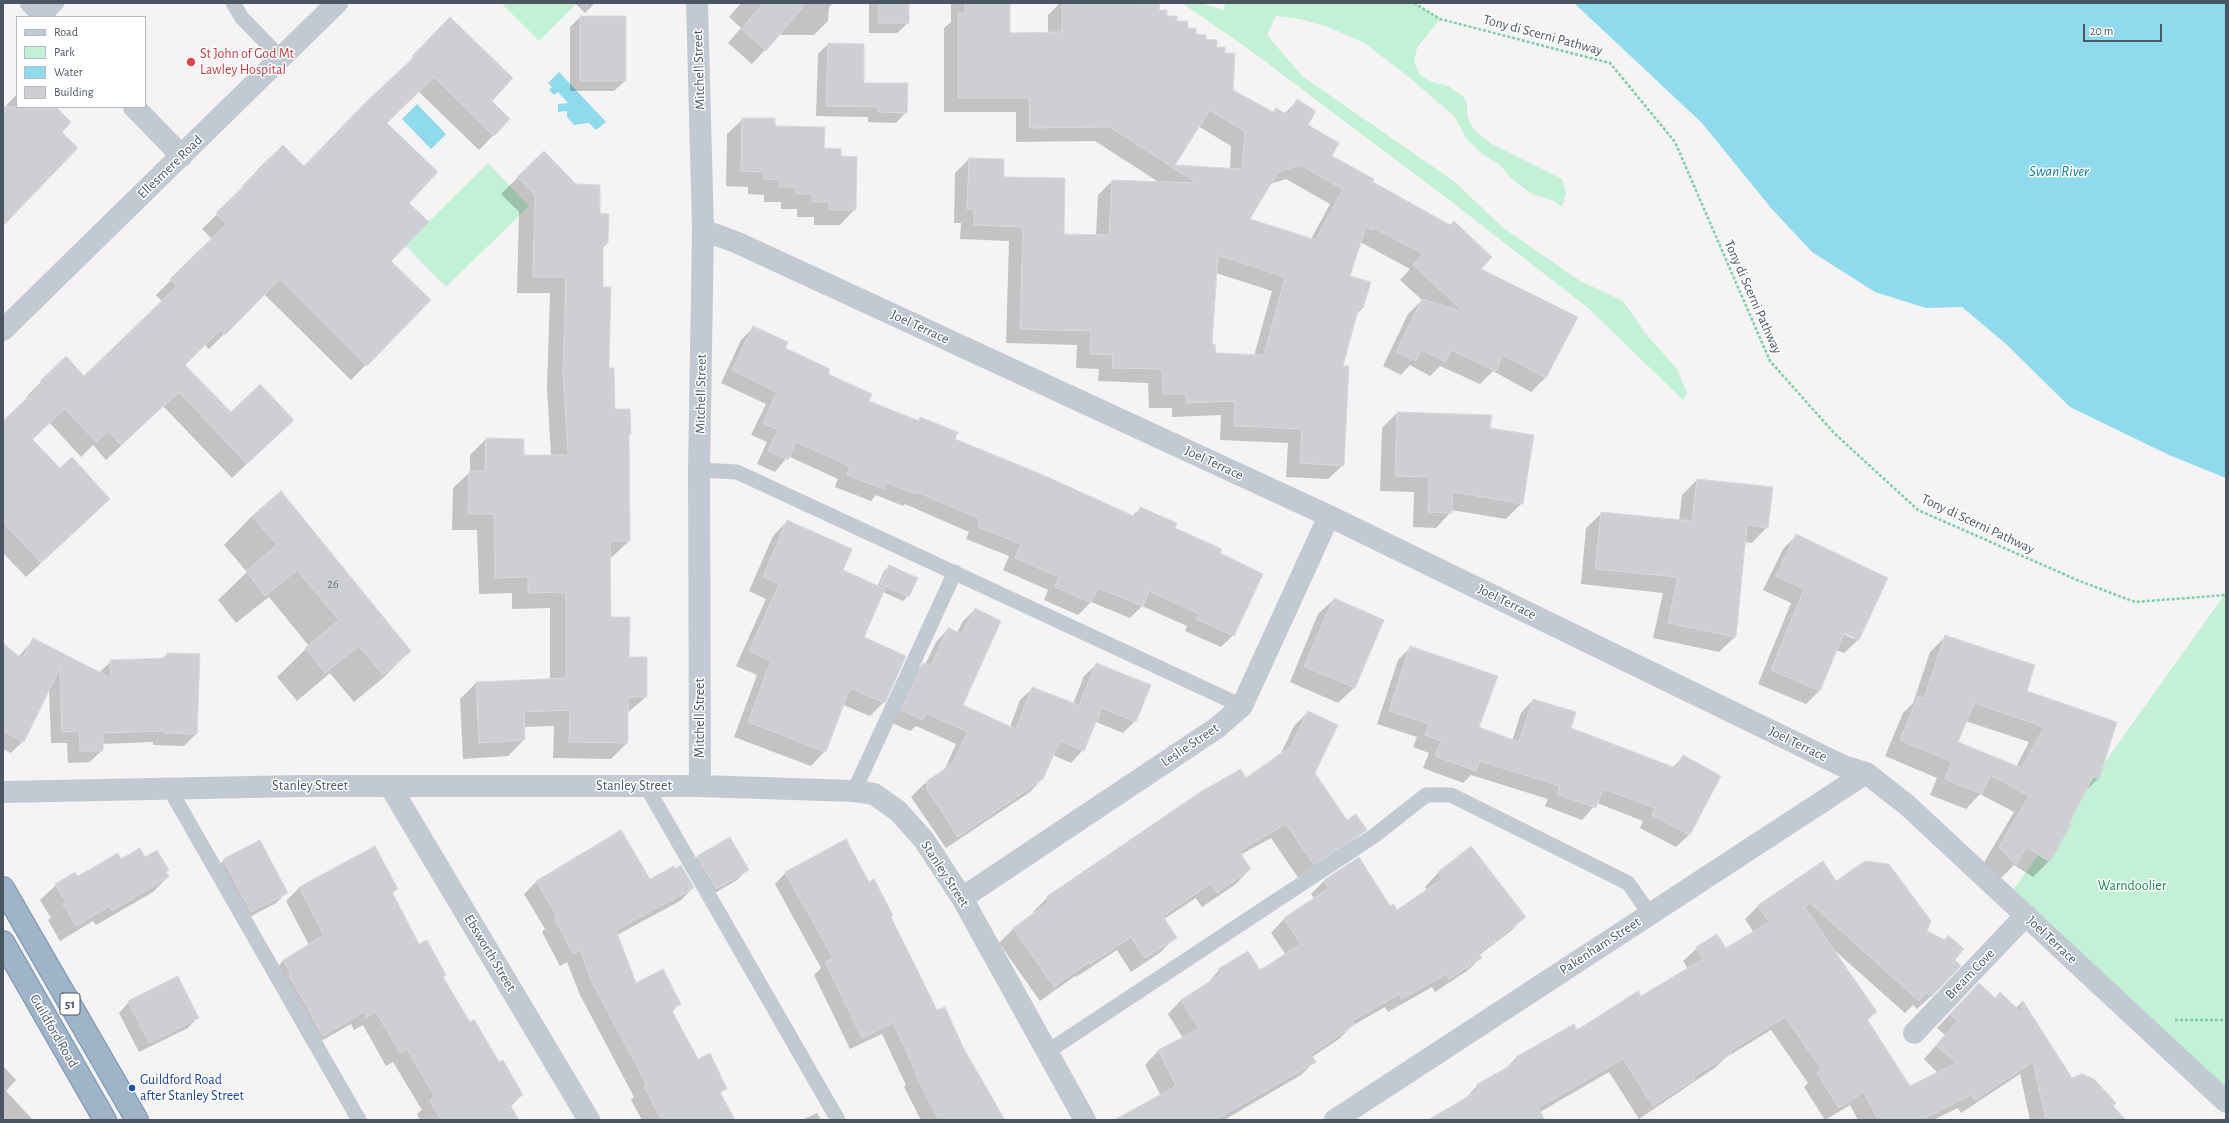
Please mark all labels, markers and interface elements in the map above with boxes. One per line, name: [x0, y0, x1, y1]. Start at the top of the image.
street label: Tony di Scerni Pathway: [1482, 11, 1604, 59]
legend: [16, 16, 146, 108]
scale bar: [2085, 16, 2164, 42]
text: 20 m: [2090, 25, 2113, 37]
text: Road: [54, 26, 78, 38]
street label: Mitchell Street: [689, 30, 709, 110]
text: Park: [54, 46, 75, 58]
place label: St John of God Mt Lawley Hospital: [200, 46, 294, 78]
marker: St John of God Mt Lawley Hospital: [185, 56, 197, 68]
text: Water: [54, 66, 83, 78]
text: Building: [54, 86, 94, 98]
street label: Ellesmere Road: [134, 132, 206, 202]
water label: Swan River: [2029, 162, 2089, 180]
street label: Tony di Scerni Pathway: [1720, 237, 1786, 357]
street label: Joel Terrace: [888, 306, 952, 348]
street label: Mitchell Street: [692, 354, 710, 434]
street label: Joel Terrace: [1182, 442, 1246, 484]
street label: Tony di Scerni Pathway: [1919, 490, 2037, 558]
house number: 26: [327, 577, 339, 591]
street label: Joel Terrace: [1475, 581, 1539, 623]
street label: Mitchell Street: [692, 678, 708, 758]
street label: Leslie Street: [1158, 720, 1222, 770]
street label: Joel Terrace: [1766, 723, 1830, 765]
street label: Stanley Street: [272, 778, 348, 794]
street label: Stanley Street: [596, 778, 672, 794]
street label: Stanley Street: [917, 838, 973, 910]
park label: Warndoolier: [2098, 878, 2166, 894]
street label: Ebsworth Street: [460, 912, 520, 994]
street label: Joel Terrace: [2023, 912, 2081, 968]
street label: Pakenham Street: [1556, 914, 1644, 978]
street label: Bream Cove: [1942, 945, 1998, 1003]
street label: Guildford Road: [26, 991, 82, 1071]
road number: 51: [60, 993, 80, 1015]
place label: Guildford Road after Stanley Street: [140, 1072, 244, 1104]
marker: Guildford Road after Stanley Street: [127, 1083, 137, 1093]

